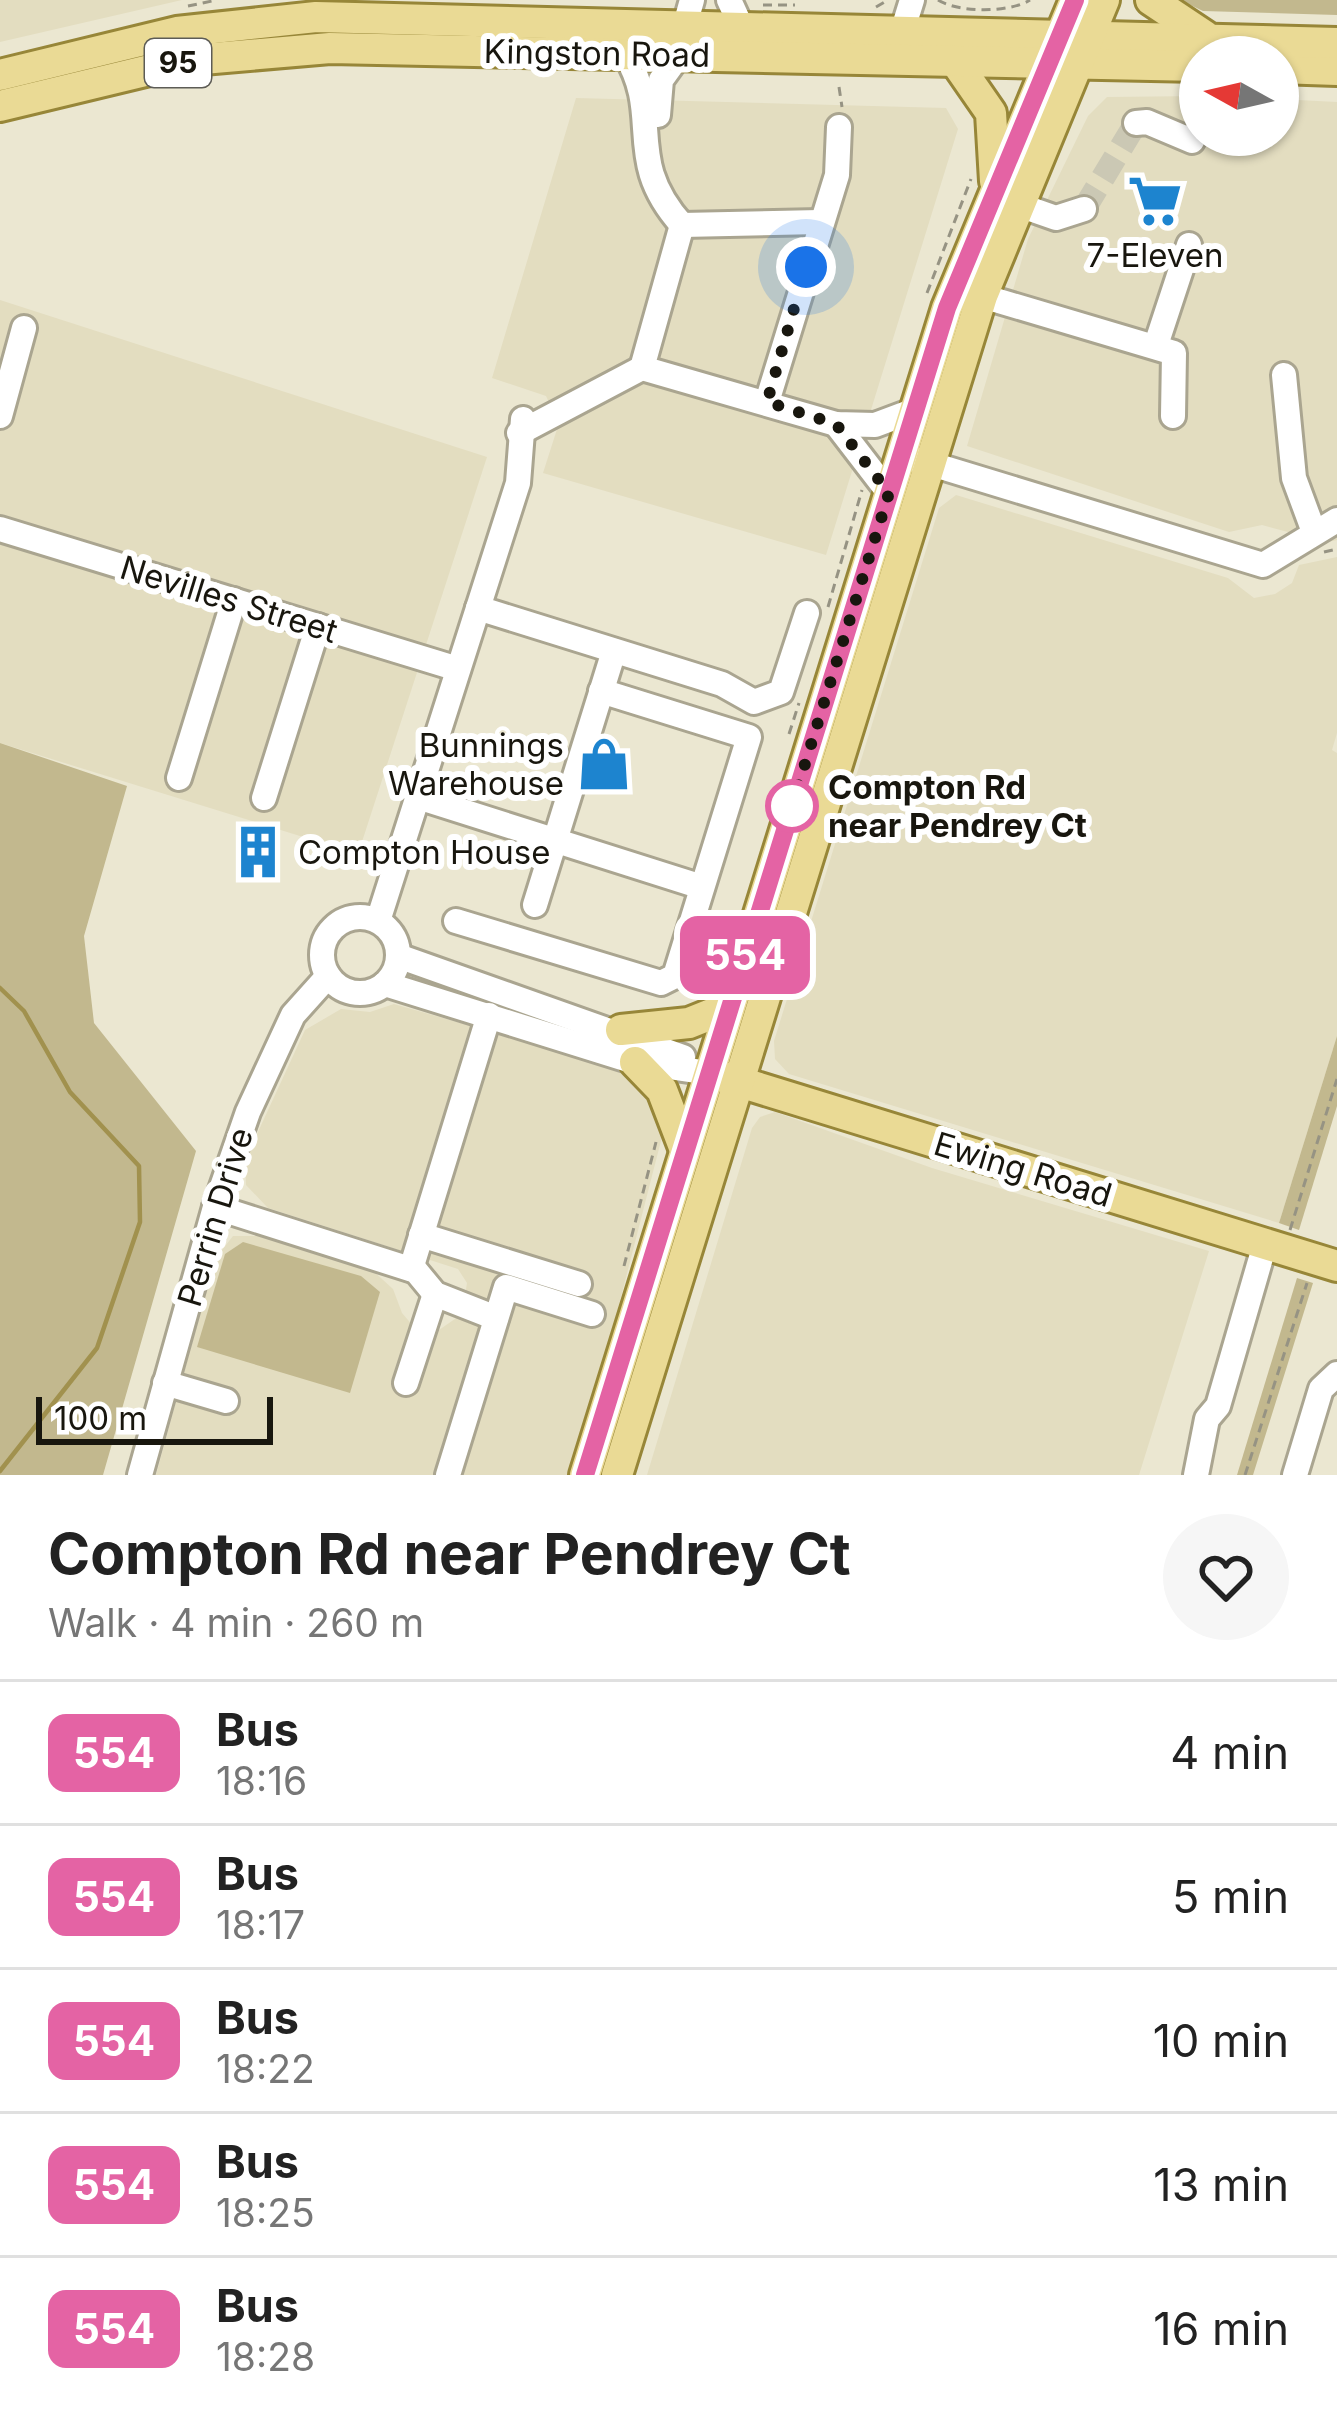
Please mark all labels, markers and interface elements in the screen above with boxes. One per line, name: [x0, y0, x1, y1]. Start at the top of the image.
street label: Kingston Road: [483, 31, 711, 75]
north arrow: [1179, 36, 1299, 156]
map controls: [1179, 36, 1299, 156]
road number: 95: [145, 39, 211, 87]
supermarket icon: 7-Eleven: [1126, 172, 1184, 230]
place label: 7-Eleven: [1087, 235, 1223, 275]
your location: [776, 237, 836, 297]
street label: Nevilles Street: [116, 547, 343, 651]
place label: Bunnings Warehouse: [388, 725, 564, 803]
shop icon: Bunnings Warehouse: [575, 735, 633, 793]
place label: Compton Rd near Pendrey Ct: [828, 767, 1087, 845]
marker: Compton Rd near Pendrey Ct: [767, 781, 817, 831]
building icon: Compton House: [229, 823, 287, 881]
place label: Compton House: [298, 832, 551, 872]
line badge: 554: [676, 916, 814, 994]
text: 554: [704, 929, 786, 980]
street label: Perrin Drive: [169, 1123, 261, 1311]
street label: Ewing Road: [929, 1123, 1117, 1215]
scale bar: [36, 1391, 273, 1444]
text: 100 m: [54, 1398, 147, 1438]
button: heart: [1163, 1514, 1289, 1640]
text: Compton Rd near Pendrey Ct: [48, 1519, 851, 1588]
text: Walk · 4 min · 260 m: [48, 1599, 424, 1646]
text: Bus: [216, 1702, 299, 1757]
text: 4 min: [1170, 1725, 1289, 1780]
text: 554: [73, 1727, 155, 1778]
text: 18:16: [216, 1757, 307, 1804]
text: Bus: [216, 1846, 299, 1901]
text: 5 min: [1172, 1869, 1289, 1924]
text: 554: [73, 1871, 155, 1922]
text: 18:17: [216, 1901, 305, 1948]
text: Bus: [216, 1990, 299, 2045]
text: 10 min: [1153, 2013, 1289, 2068]
text: 554: [73, 2015, 155, 2066]
text: 18:22: [216, 2045, 315, 2092]
text: Bus: [216, 2134, 299, 2189]
text: 13 min: [1153, 2157, 1289, 2212]
text: 554: [73, 2159, 155, 2210]
text: 18:25: [216, 2189, 315, 2236]
text: Bus: [216, 2278, 299, 2333]
text: 16 min: [1153, 2301, 1289, 2356]
text: 554: [73, 2303, 155, 2354]
text: 18:28: [216, 2333, 315, 2380]

